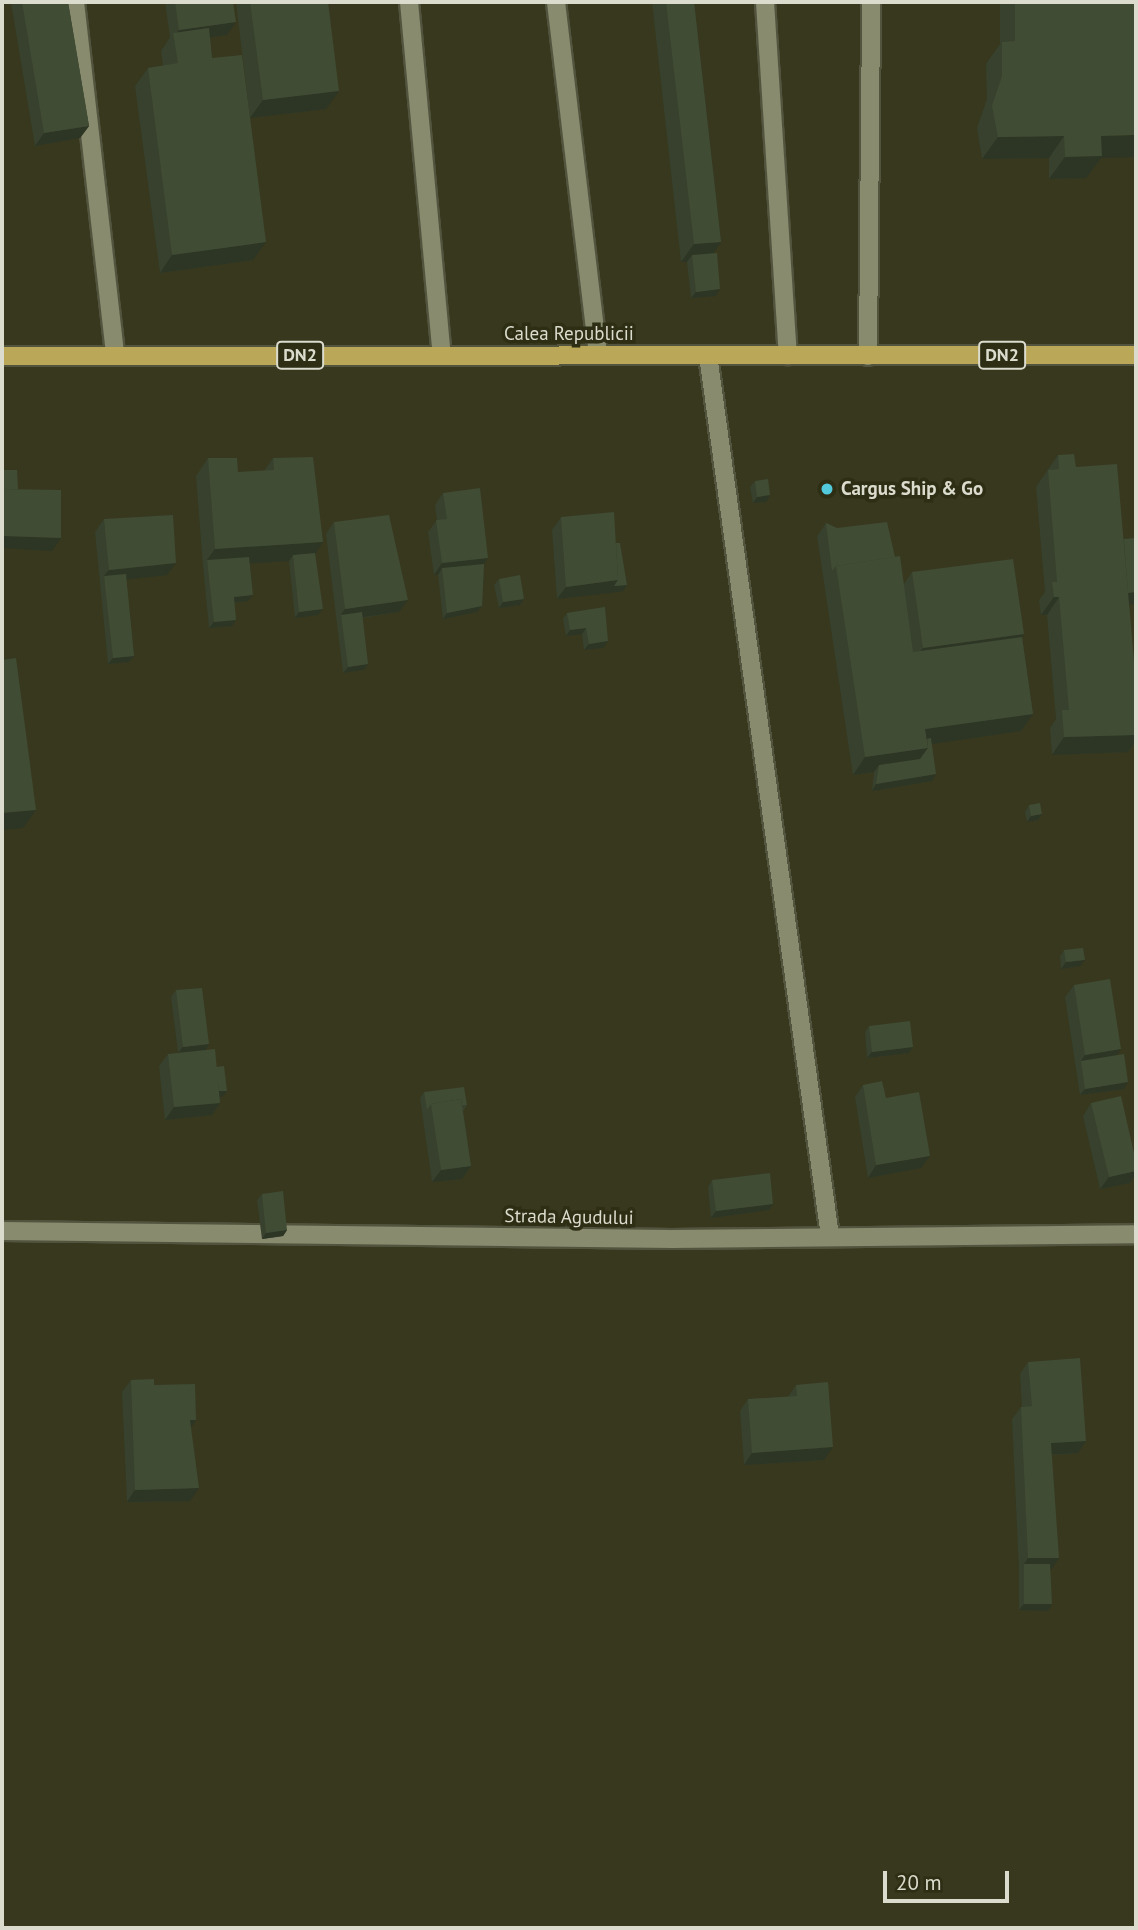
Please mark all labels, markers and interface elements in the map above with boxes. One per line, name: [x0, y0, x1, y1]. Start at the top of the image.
street label: Calea Republicii: [504, 323, 634, 345]
road number: DN2: [276, 340, 324, 370]
road number: DN2: [978, 340, 1026, 370]
place label: Cargus Ship & Go: [841, 478, 983, 500]
marker: Cargus Ship & Go: [819, 481, 835, 497]
street label: Strada Agudului: [504, 1204, 634, 1230]
scale bar: [886, 1856, 1012, 1900]
text: 20 m: [896, 1869, 942, 1896]

